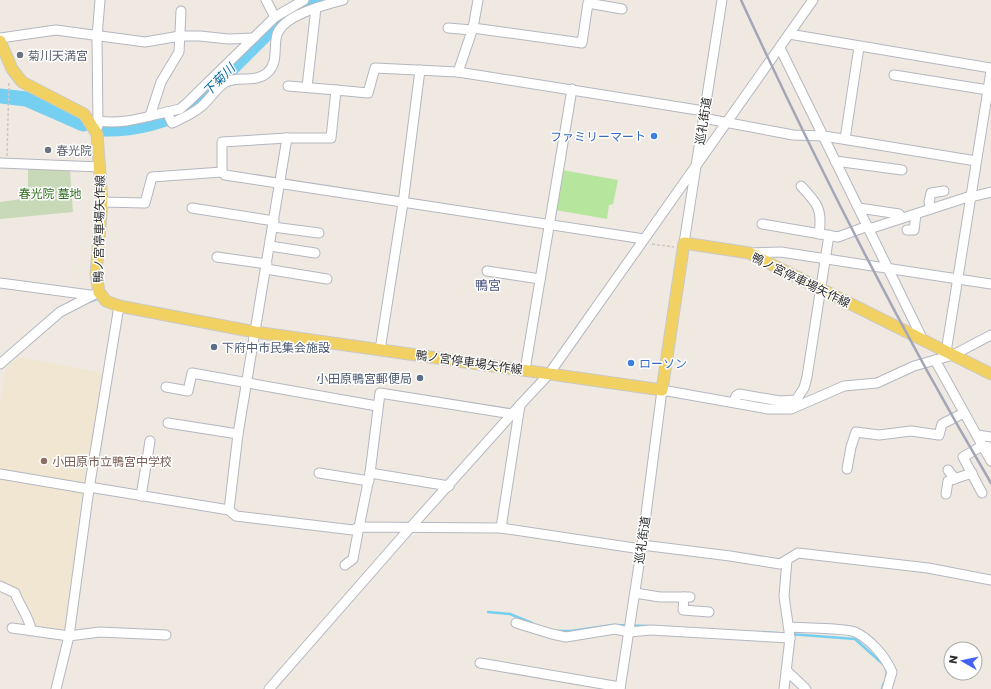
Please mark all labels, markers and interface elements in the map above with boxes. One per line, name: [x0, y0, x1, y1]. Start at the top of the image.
place label: 菊川天満宮: [28, 47, 88, 64]
marker: 菊川天満宮: [15, 50, 25, 60]
water label: 下菊川: [198, 58, 241, 101]
street label: 巡礼街道: [691, 96, 715, 146]
place label: ファミリーマート: [550, 128, 646, 145]
marker: ファミリーマート: [649, 131, 659, 141]
place label: 春光院: [56, 142, 92, 159]
marker: 春光院: [43, 145, 53, 155]
street label: 鴨ノ宮停車場矢作線: [90, 175, 108, 283]
park label: 春光院 墓地: [18, 185, 82, 202]
street label: 鴨ノ宮停車場矢作線: [749, 249, 853, 311]
district label: 鴨宮: [475, 276, 501, 295]
place label: 下府中市民集会施設: [222, 339, 330, 356]
marker: 下府中市民集会施設: [209, 342, 219, 352]
street label: 鴨ノ宮停車場矢作線: [414, 346, 524, 378]
place label: ローソン: [639, 355, 687, 372]
marker: ローソン: [626, 358, 636, 368]
place label: 小田原鴨宮郵便局: [316, 370, 412, 387]
marker: 小田原鴨宮郵便局: [415, 373, 425, 383]
place label: 小田原市立鴨宮中学校: [52, 453, 172, 470]
marker: 小田原市立鴨宮中学校: [39, 456, 49, 466]
street label: 巡礼街道: [630, 515, 654, 565]
north arrow: [943, 641, 983, 681]
text: N: [945, 654, 962, 665]

